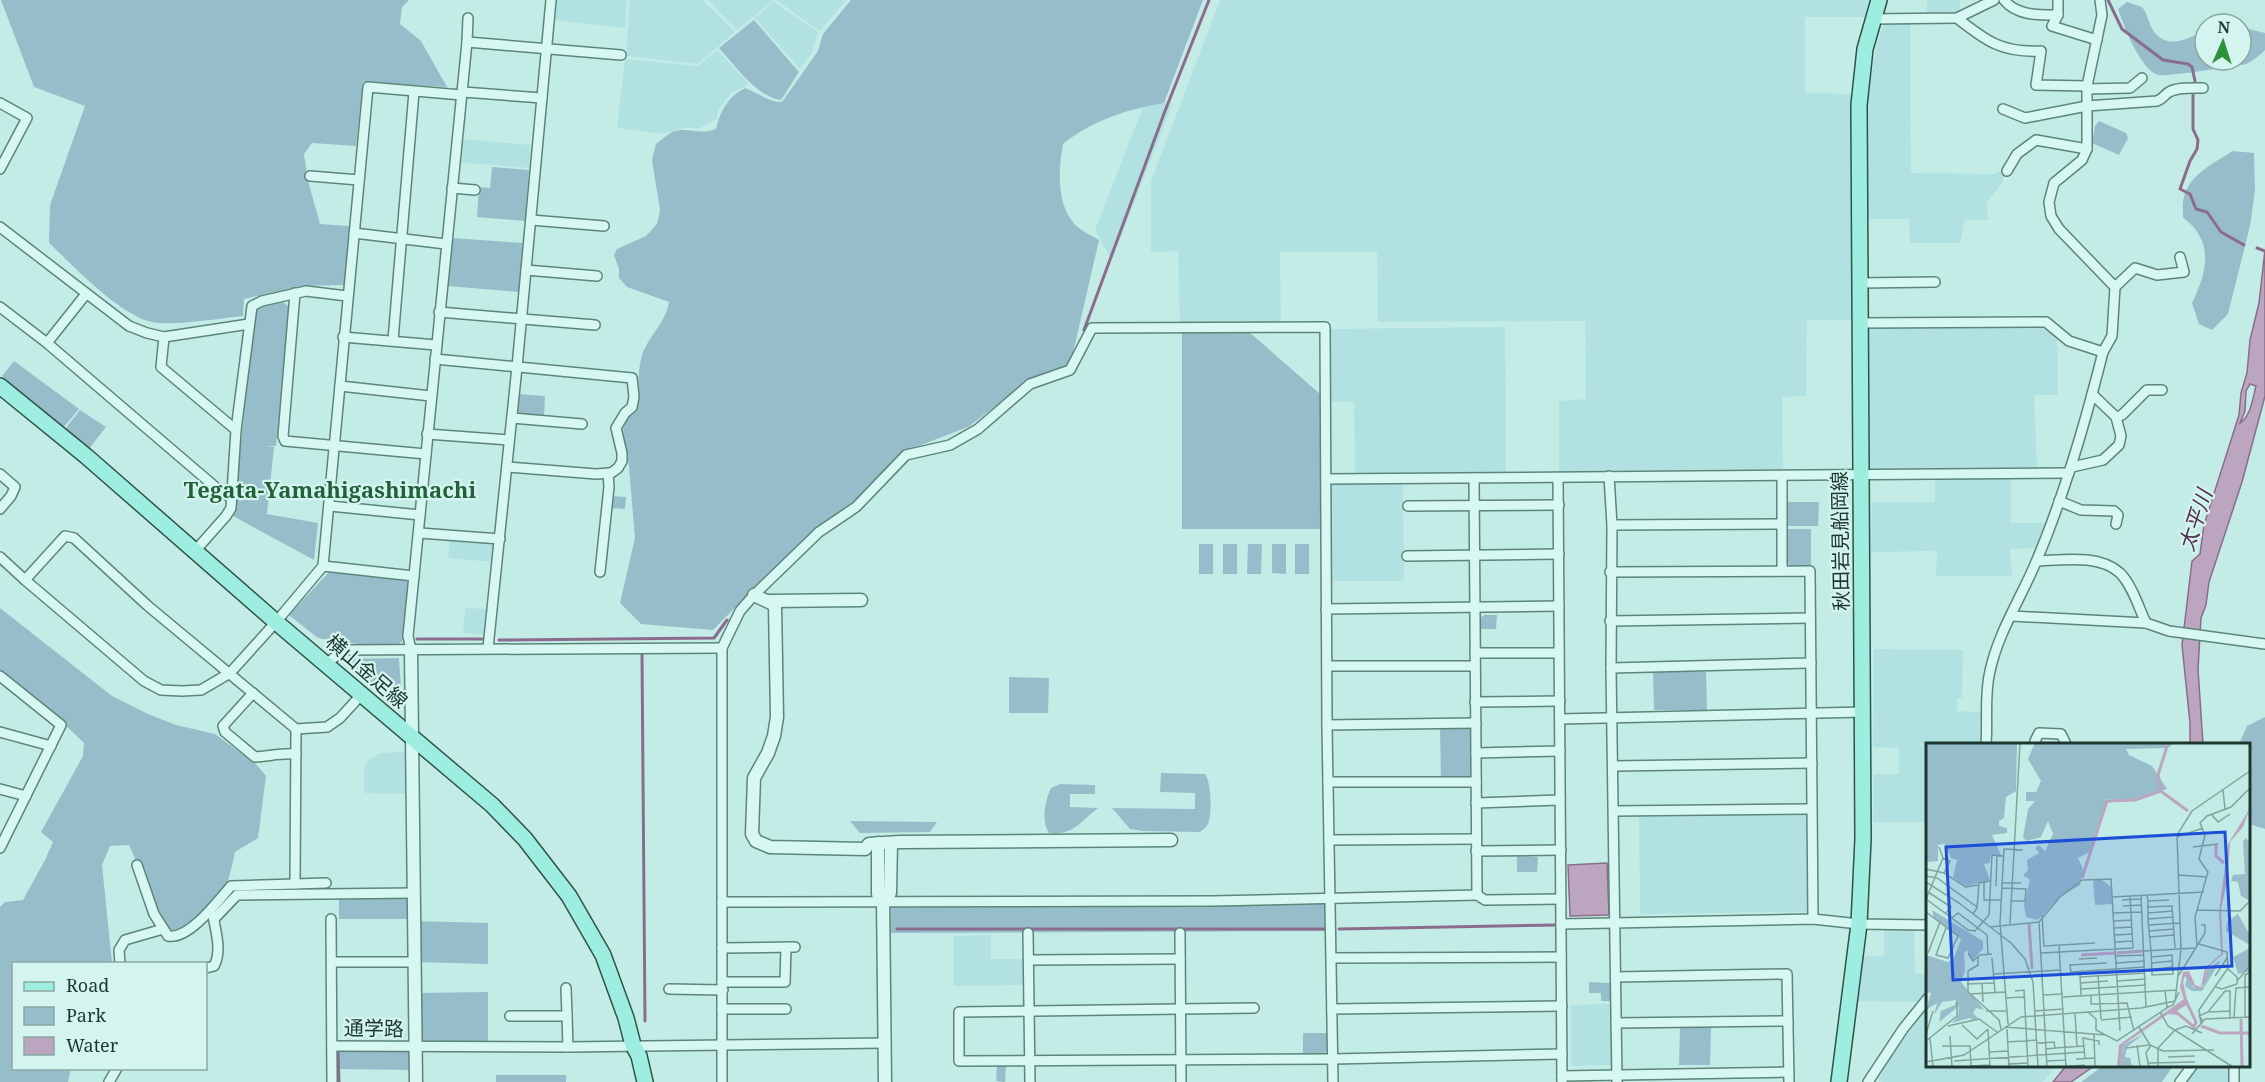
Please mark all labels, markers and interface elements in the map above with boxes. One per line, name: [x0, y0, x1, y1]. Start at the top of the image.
north arrow: [2193, 12, 2253, 72]
text: N: [2217, 16, 2231, 38]
street label: 秋田岩見船岡線: [1825, 471, 1855, 611]
district label: Tegata-Yamahigashimachi: [184, 474, 476, 504]
water label: 太平川: [2172, 484, 2219, 554]
street label: 横山金足線: [320, 628, 414, 714]
inset map: [1926, 743, 2250, 1067]
legend: [12, 962, 207, 1070]
text: Road: [66, 973, 109, 997]
text: Park: [66, 1003, 106, 1027]
street label: 通学路: [344, 1014, 404, 1042]
text: Water: [66, 1033, 119, 1057]

